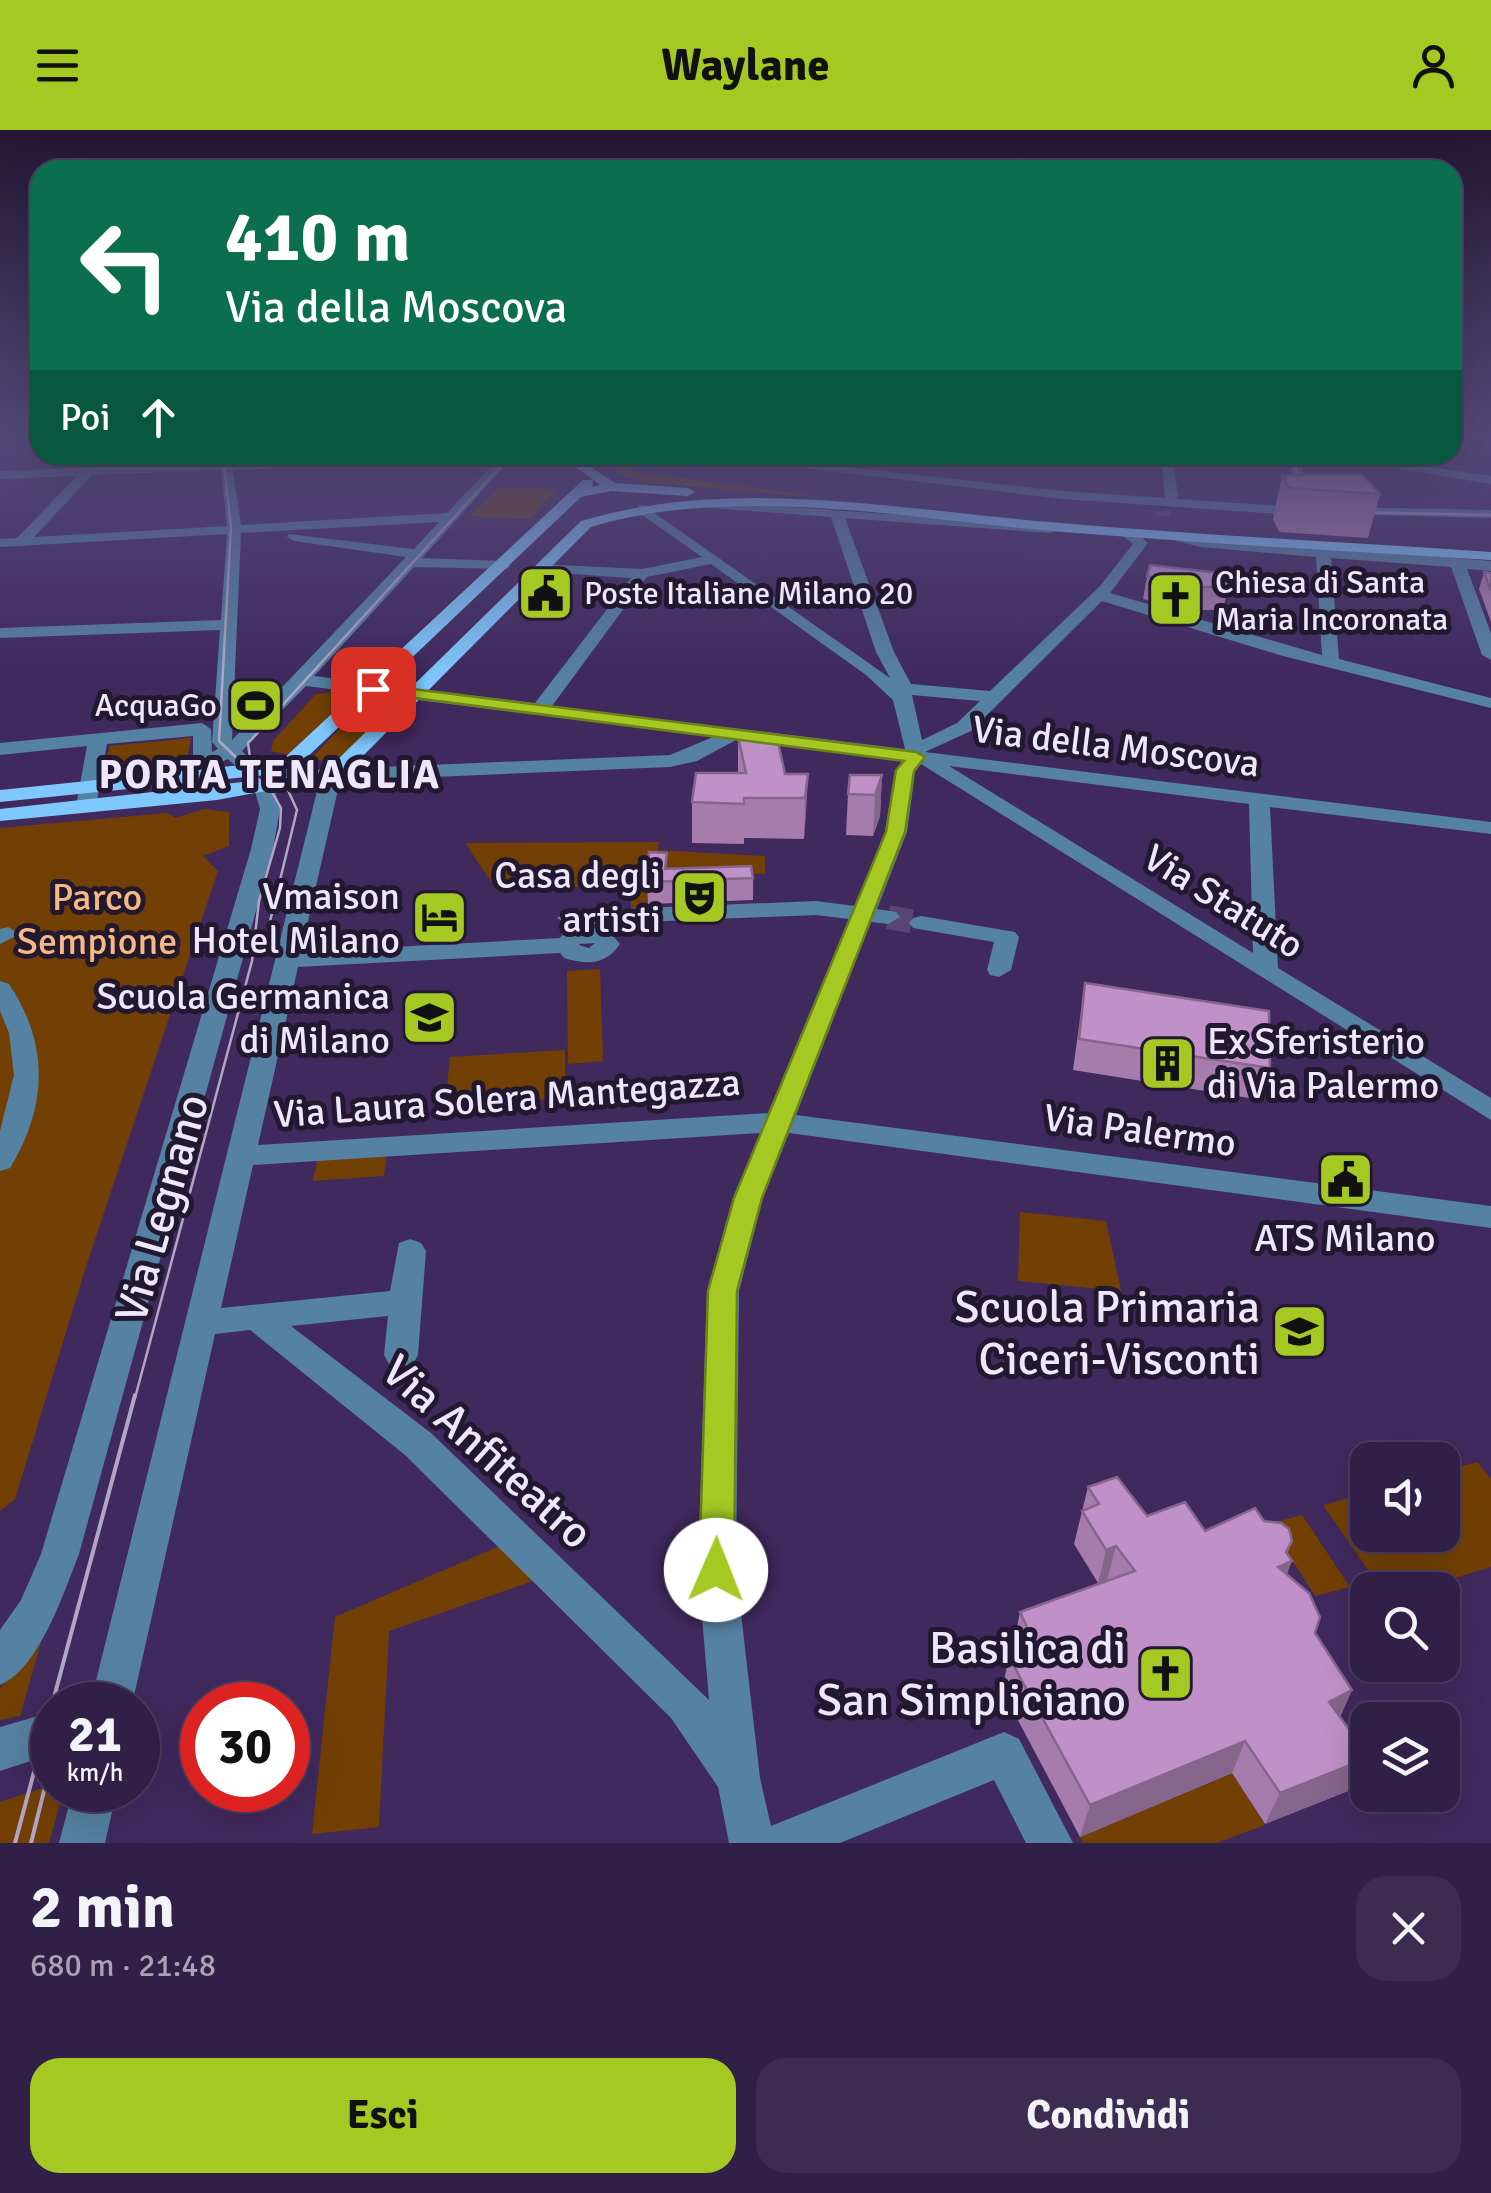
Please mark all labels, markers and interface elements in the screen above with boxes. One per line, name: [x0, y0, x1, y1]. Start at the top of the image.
icon: menu: [30, 38, 85, 93]
text: Waylane: [661, 38, 830, 93]
icon: person: [1406, 38, 1461, 93]
text: 410 m: [225, 194, 410, 280]
icon: left: [60, 200, 190, 330]
text: Via della Moscova: [225, 280, 567, 335]
icon: ahead: [131, 390, 186, 445]
text: Poi: [60, 394, 111, 441]
public building icon: Poste Italiane Milano 20: [515, 563, 575, 623]
place label: Chiesa di Santa Maria Incoronata: [1215, 563, 1448, 639]
church icon: Chiesa di Santa Maria Incoronata: [1146, 570, 1206, 630]
place label: Poste Italiane Milano 20: [584, 574, 913, 613]
pin: [331, 647, 416, 732]
icon: arrive: [346, 662, 401, 717]
sports icon: AcquaGo: [226, 675, 286, 735]
place label: AcquaGo: [95, 686, 217, 725]
street label: Via della Moscova: [970, 706, 1262, 787]
district label: PORTA TENAGLIA: [98, 750, 442, 800]
street label: Via Statuto: [1135, 834, 1312, 969]
place label: Casa degli artisti: [494, 852, 661, 943]
theatre icon: Casa degli artisti: [670, 867, 730, 927]
place label: Vmaison Hotel Milano: [192, 873, 400, 964]
park label: Parco Sempione: [17, 874, 177, 965]
hotel icon: Vmaison Hotel Milano: [409, 888, 469, 948]
place label: Scuola Germanica di Milano: [96, 973, 390, 1064]
school or university icon: Scuola Germanica di Milano: [399, 988, 459, 1048]
place label: Ex Sferisterio di Via Palermo: [1207, 1018, 1439, 1109]
building icon: Ex Sferisterio di Via Palermo: [1138, 1033, 1198, 1093]
street label: Via Laura Solera Mantegazza: [272, 1059, 742, 1138]
street label: Via Legnano: [104, 1088, 221, 1329]
street label: Via Palermo: [1041, 1094, 1239, 1167]
public building icon: ATS Milano: [1315, 1150, 1375, 1210]
place label: ATS Milano: [1254, 1215, 1436, 1262]
place label: Scuola Primaria Ciceri-Visconti: [954, 1280, 1260, 1387]
school or university icon: Scuola Primaria Ciceri-Visconti: [1269, 1302, 1329, 1362]
street label: Via Anfiteatro: [371, 1343, 603, 1561]
map controls: [1350, 1442, 1460, 1812]
button: sound: [1350, 1442, 1460, 1552]
position arrow: [664, 1518, 768, 1622]
button: search: [1350, 1572, 1460, 1682]
place label: Basilica di San Simpliciano: [817, 1621, 1126, 1728]
church icon: Basilica di San Simpliciano: [1135, 1643, 1195, 1703]
speed limit sign: 30: [180, 1682, 310, 1812]
button: layers: [1350, 1702, 1460, 1812]
text: 21: [68, 1704, 122, 1766]
text: km/h: [67, 1757, 123, 1788]
text: 2 min: [30, 1871, 175, 1945]
button: close: [1356, 1876, 1461, 1981]
text: 680 m · 21:48: [30, 1946, 216, 1985]
button: Esci: [30, 2058, 736, 2173]
button: Condividi: [756, 2058, 1461, 2173]

